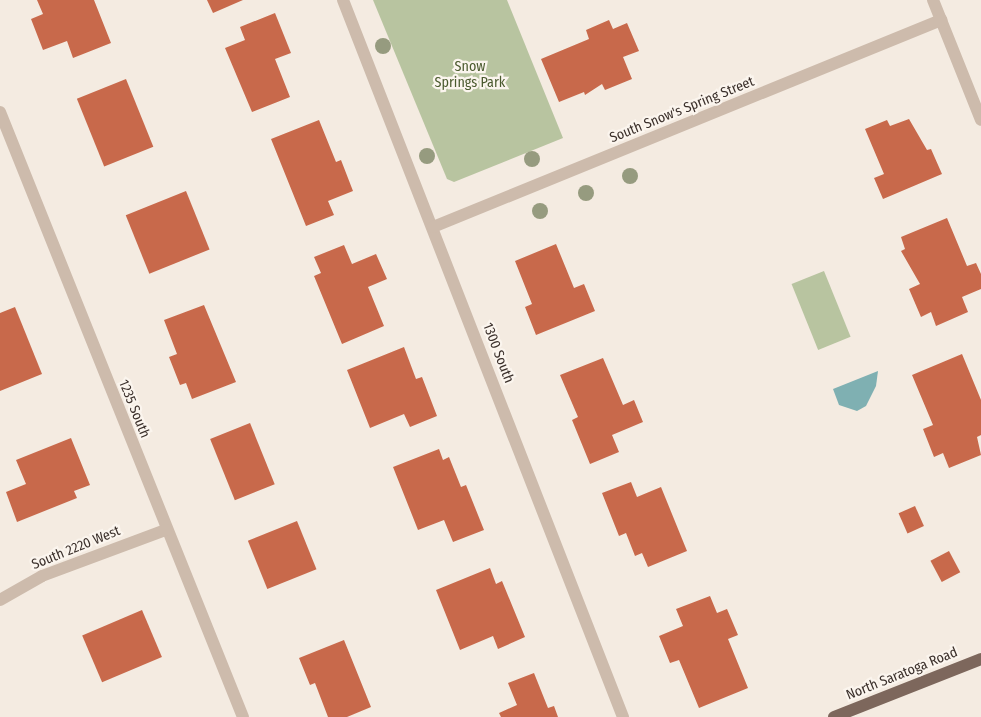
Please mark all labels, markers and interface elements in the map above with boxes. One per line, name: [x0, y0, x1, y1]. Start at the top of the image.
park label: Snow Springs Park: [435, 59, 505, 92]
street label: South Snow's Spring Street: [607, 73, 757, 147]
street label: 1300 South: [479, 320, 517, 386]
street label: 1235 South: [115, 377, 153, 441]
street label: South 2220 West: [29, 523, 123, 573]
street label: North Saratoga Road: [844, 644, 960, 704]

